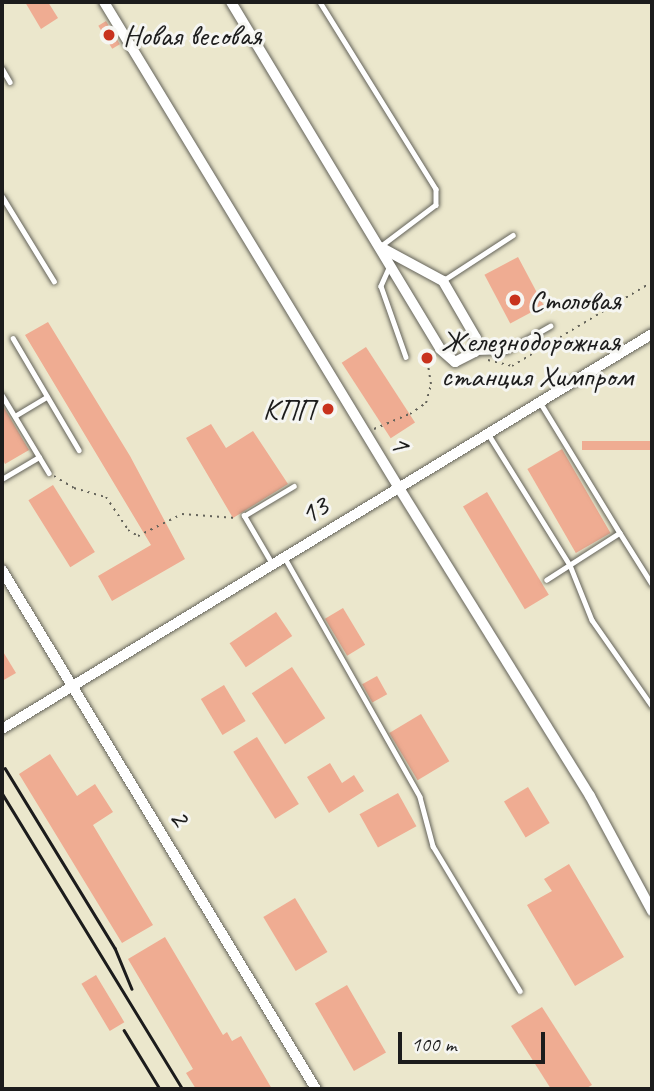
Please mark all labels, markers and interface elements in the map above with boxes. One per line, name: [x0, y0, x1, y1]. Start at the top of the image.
place label: Новая весовая: [123, 17, 261, 53]
marker: Новая весовая: [101, 27, 117, 43]
place label: Столовая: [529, 282, 621, 318]
marker: Столовая: [507, 292, 523, 308]
place label: Железнодорожная станция Химпром: [441, 323, 630, 394]
marker: Железнодорожная станция Химпром: [419, 350, 435, 366]
place label: КПП: [263, 391, 314, 427]
marker: КПП: [320, 401, 336, 417]
street label: 1: [381, 428, 419, 458]
street label: 13: [293, 488, 335, 532]
street label: 2: [161, 802, 199, 832]
scale bar: [402, 1018, 549, 1062]
text: 100 m: [411, 1031, 456, 1057]

